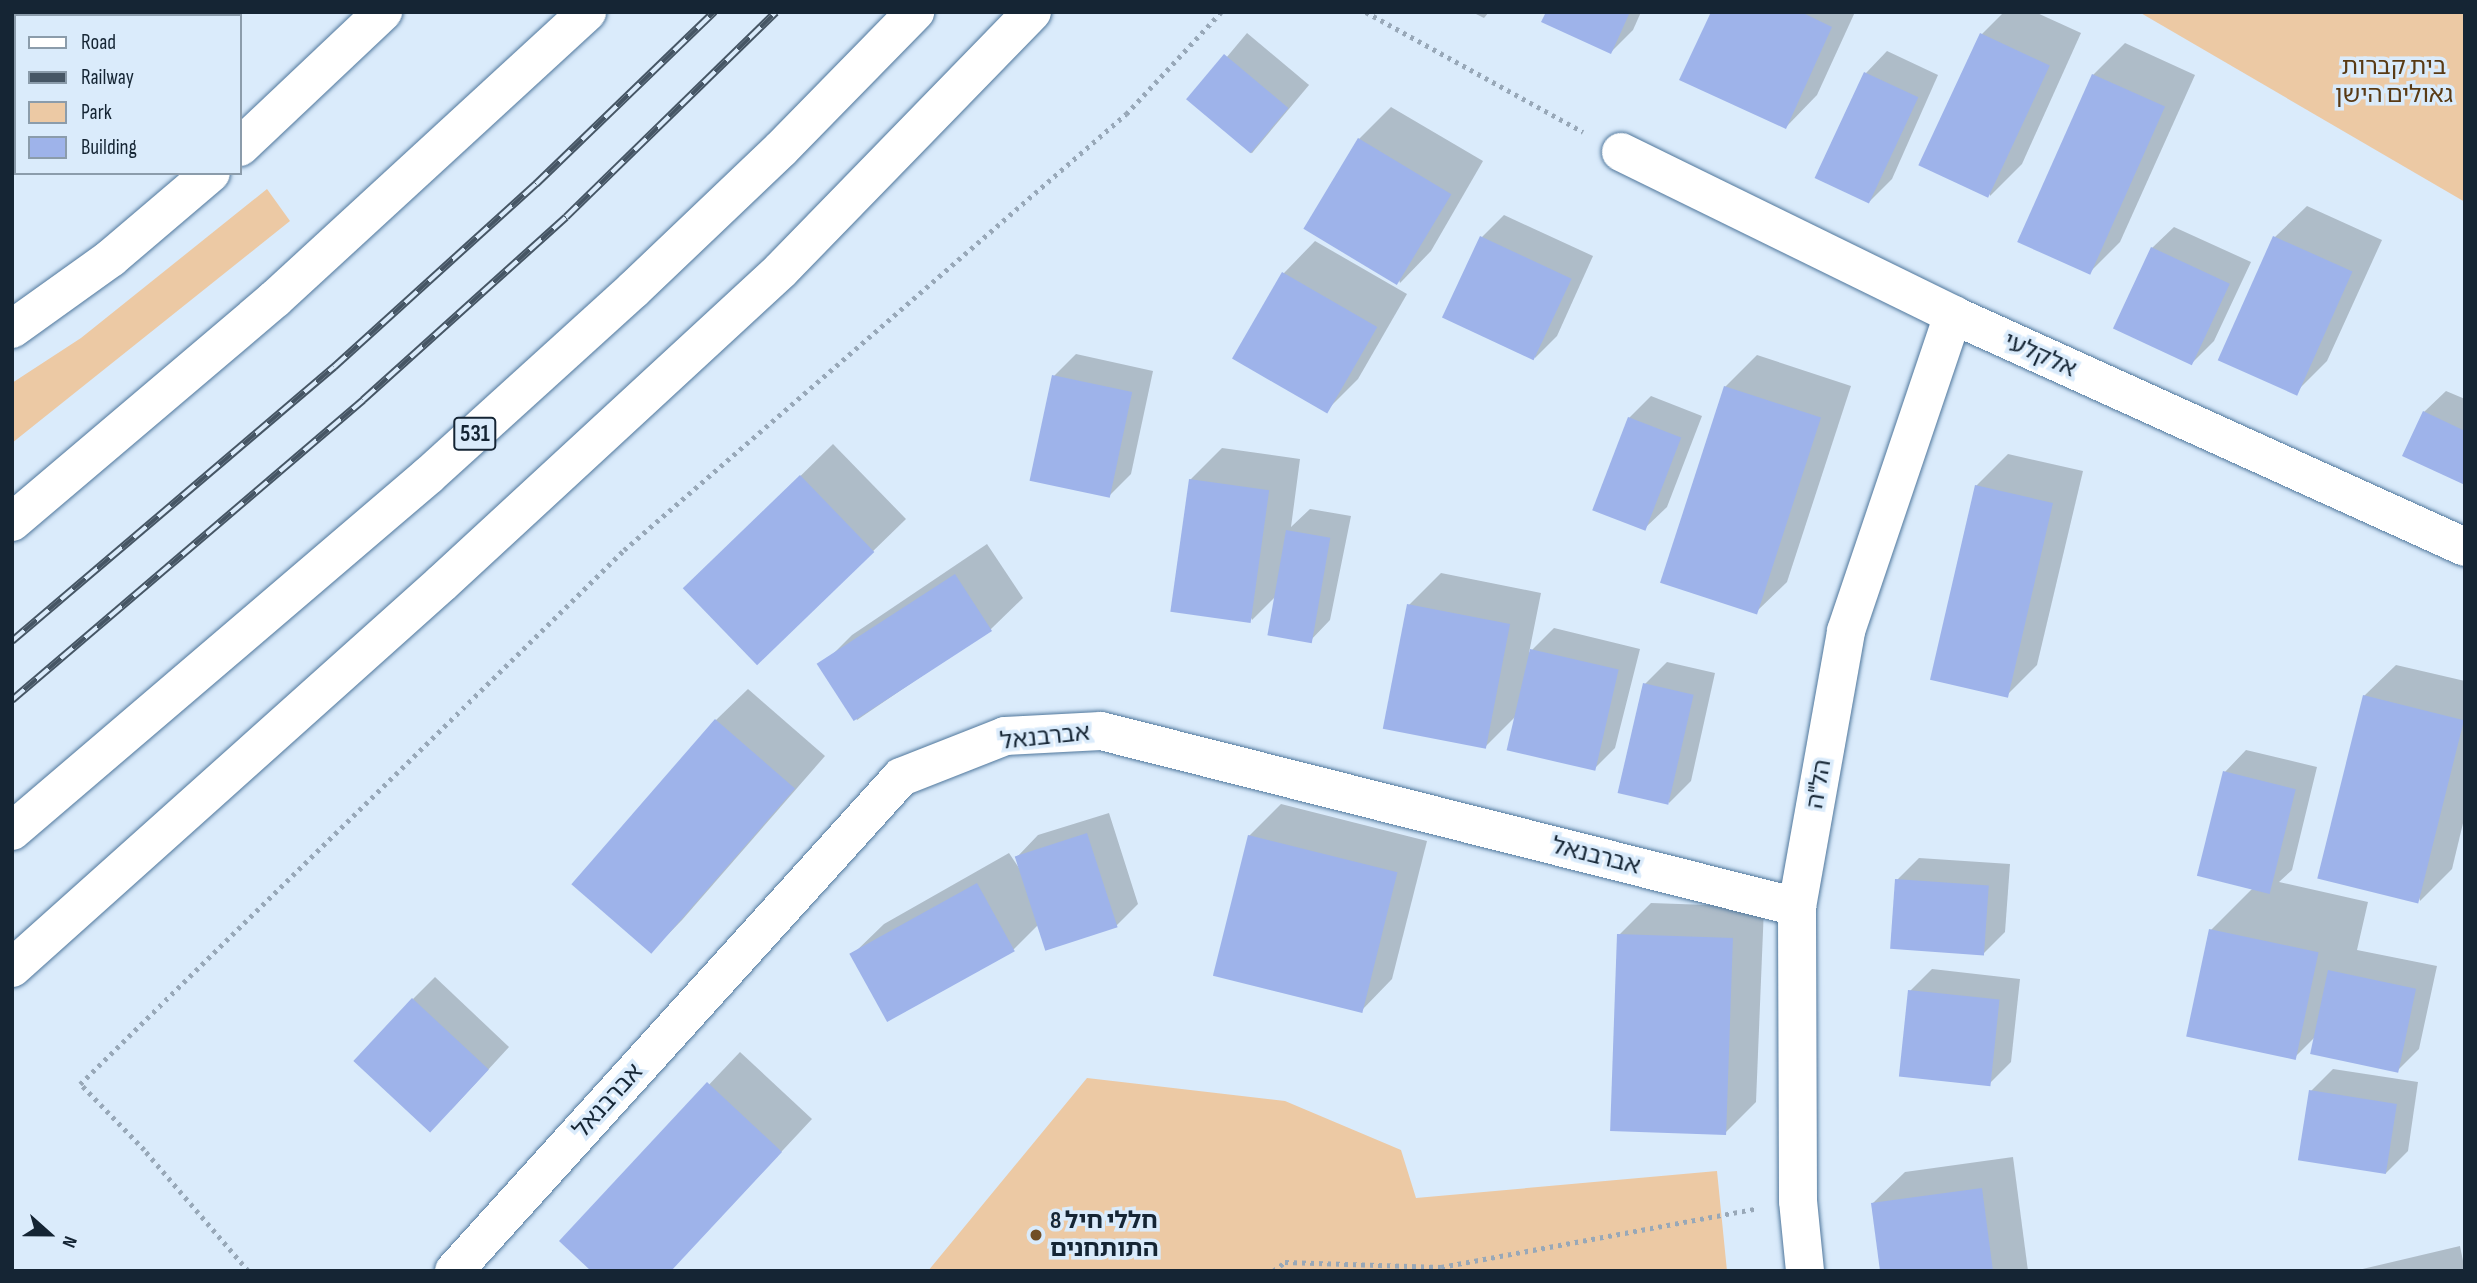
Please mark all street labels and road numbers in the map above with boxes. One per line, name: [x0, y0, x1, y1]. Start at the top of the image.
street label: אלקלעי: [1999, 326, 2081, 384]
road number: 531: [452, 414, 498, 454]
street label: אברבנאל: [999, 718, 1091, 756]
street label: הל"ה: [1801, 757, 1837, 811]
street label: אברבנאל: [1549, 831, 1643, 881]
street label: אברבנאל: [567, 1058, 649, 1144]

